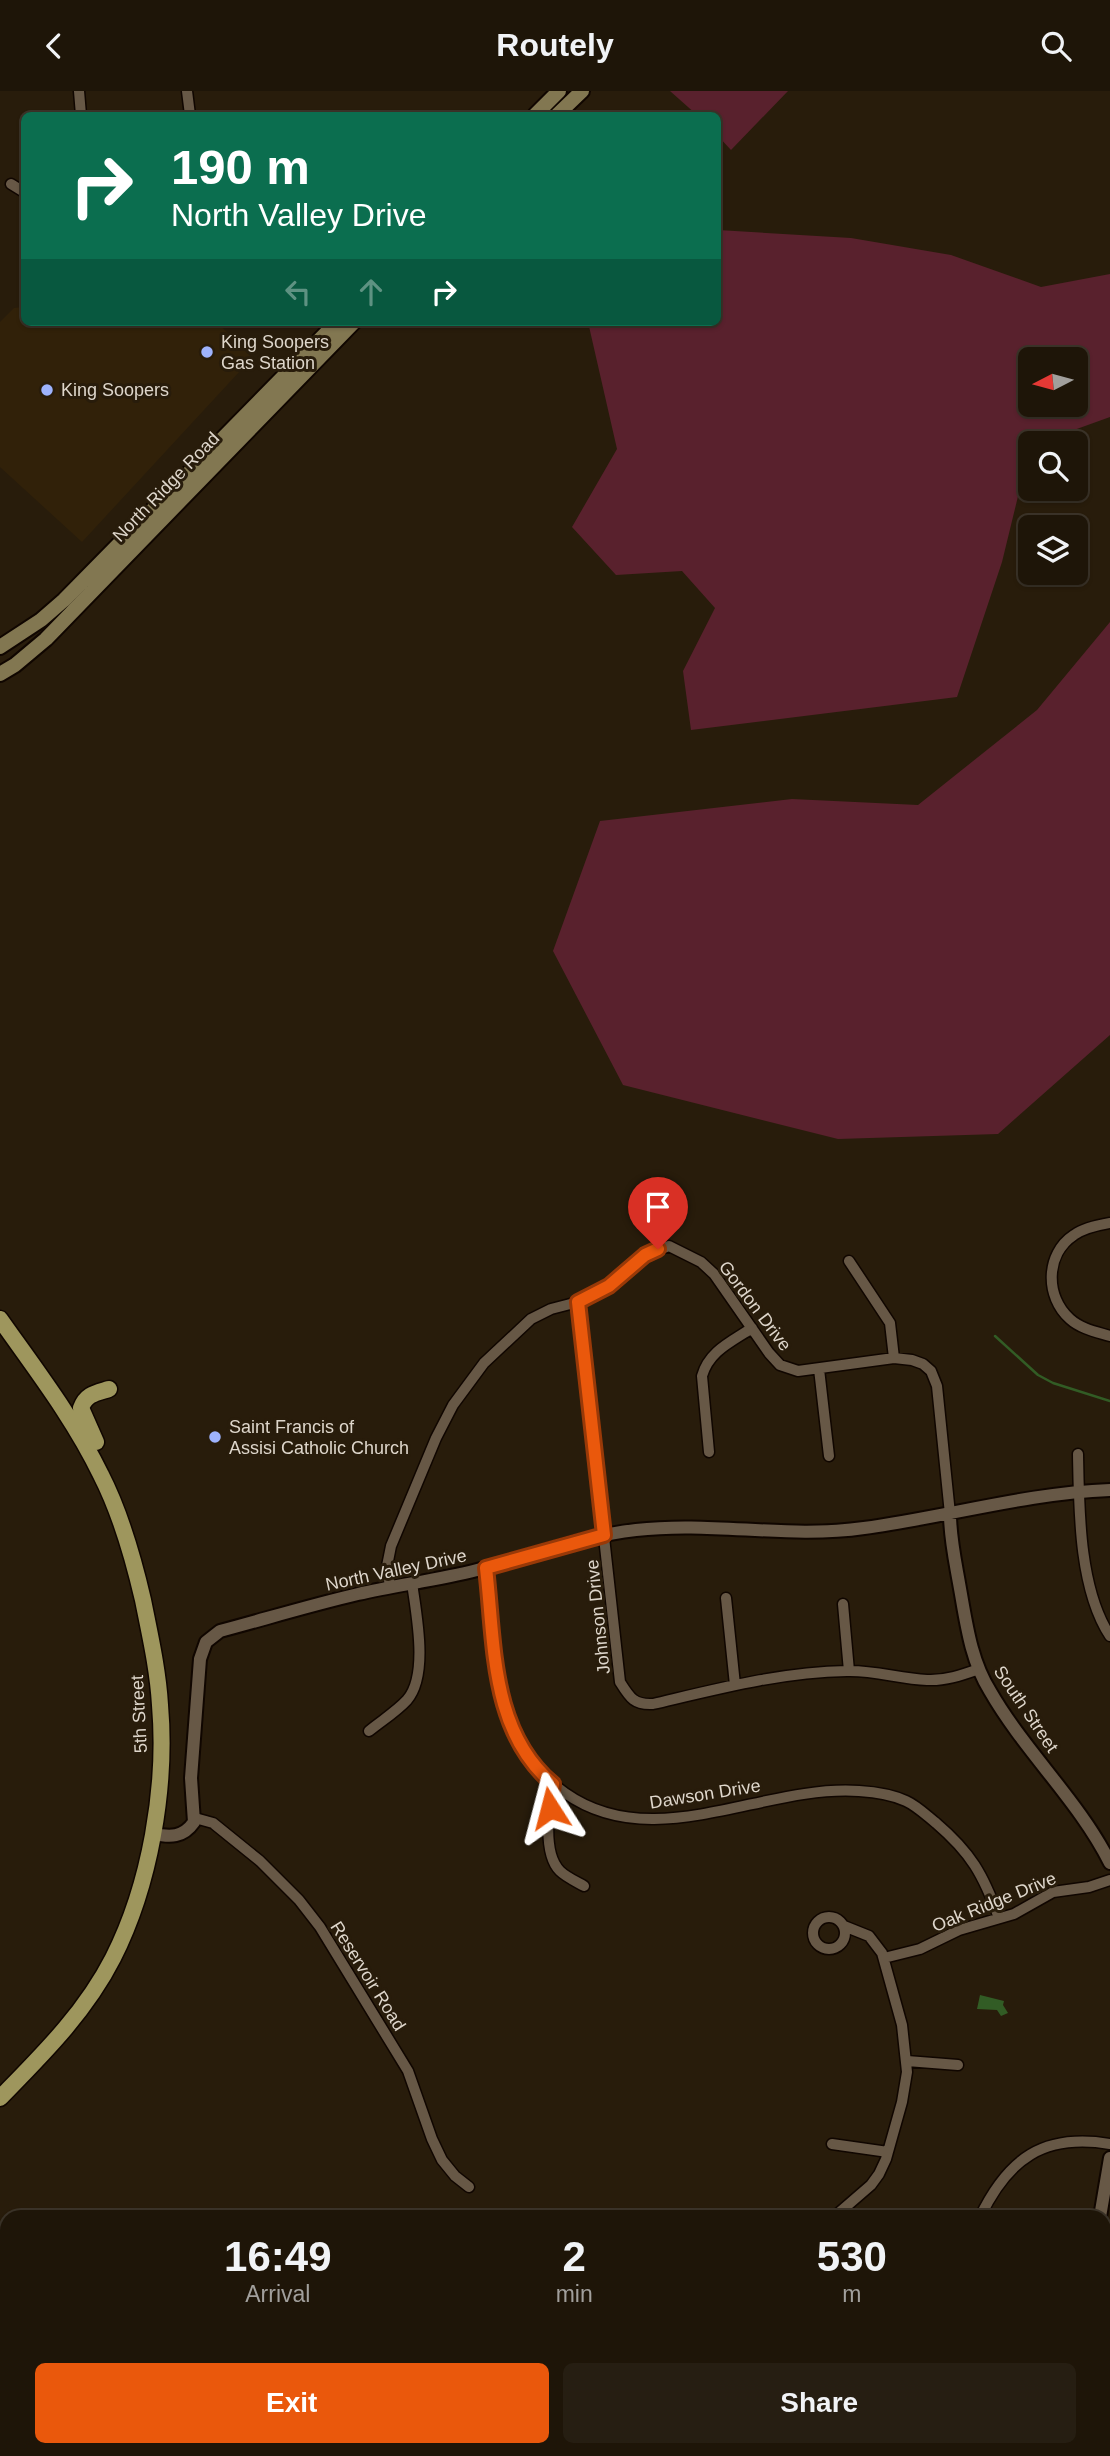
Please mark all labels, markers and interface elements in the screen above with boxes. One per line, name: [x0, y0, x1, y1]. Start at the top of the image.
icon: back: [35, 27, 73, 65]
text: Routely: [496, 27, 614, 63]
icon: search: [1037, 27, 1075, 65]
icon: right: [56, 140, 147, 231]
text: 190 m: [171, 140, 310, 194]
text: North Valley Drive: [171, 197, 426, 233]
icon: left: [279, 273, 317, 311]
icon: ahead: [352, 273, 390, 311]
icon: right: [425, 273, 463, 311]
place label: King Soopers Gas Station: [221, 332, 329, 373]
marker: King Soopers Gas Station: [199, 344, 215, 360]
north arrow: [1018, 347, 1088, 417]
map controls: [1018, 347, 1088, 585]
place label: King Soopers: [61, 380, 169, 400]
marker: King Soopers: [39, 382, 55, 398]
street label: North Ridge Road: [109, 428, 223, 546]
button: search: [1018, 431, 1088, 501]
button: layers: [1018, 515, 1088, 585]
pin: [628, 1177, 688, 1249]
icon: arrive: [639, 1188, 677, 1226]
street label: Gordon Drive: [715, 1257, 795, 1355]
place label: Saint Francis of Assisi Catholic Church: [229, 1417, 409, 1458]
marker: Saint Francis of Assisi Catholic Church: [207, 1429, 223, 1445]
street label: North Valley Drive: [324, 1545, 468, 1595]
street label: Johnson Drive: [582, 1559, 614, 1675]
street label: South Street: [990, 1662, 1062, 1756]
street label: 5th Street: [127, 1675, 151, 1753]
position arrow: [513, 1771, 587, 1845]
street label: Dawson Drive: [648, 1775, 762, 1813]
street label: Oak Ridge Drive: [929, 1868, 1059, 1936]
street label: Reservoir Road: [326, 1918, 410, 2034]
text: 16:49: [224, 2233, 332, 2280]
text: 2: [562, 2233, 586, 2280]
text: 530: [817, 2233, 887, 2280]
text: Arrival: [245, 2281, 310, 2307]
text: min: [556, 2281, 593, 2307]
text: m: [842, 2281, 861, 2307]
button: Exit: [35, 2363, 549, 2443]
button: Share: [563, 2363, 1076, 2443]

